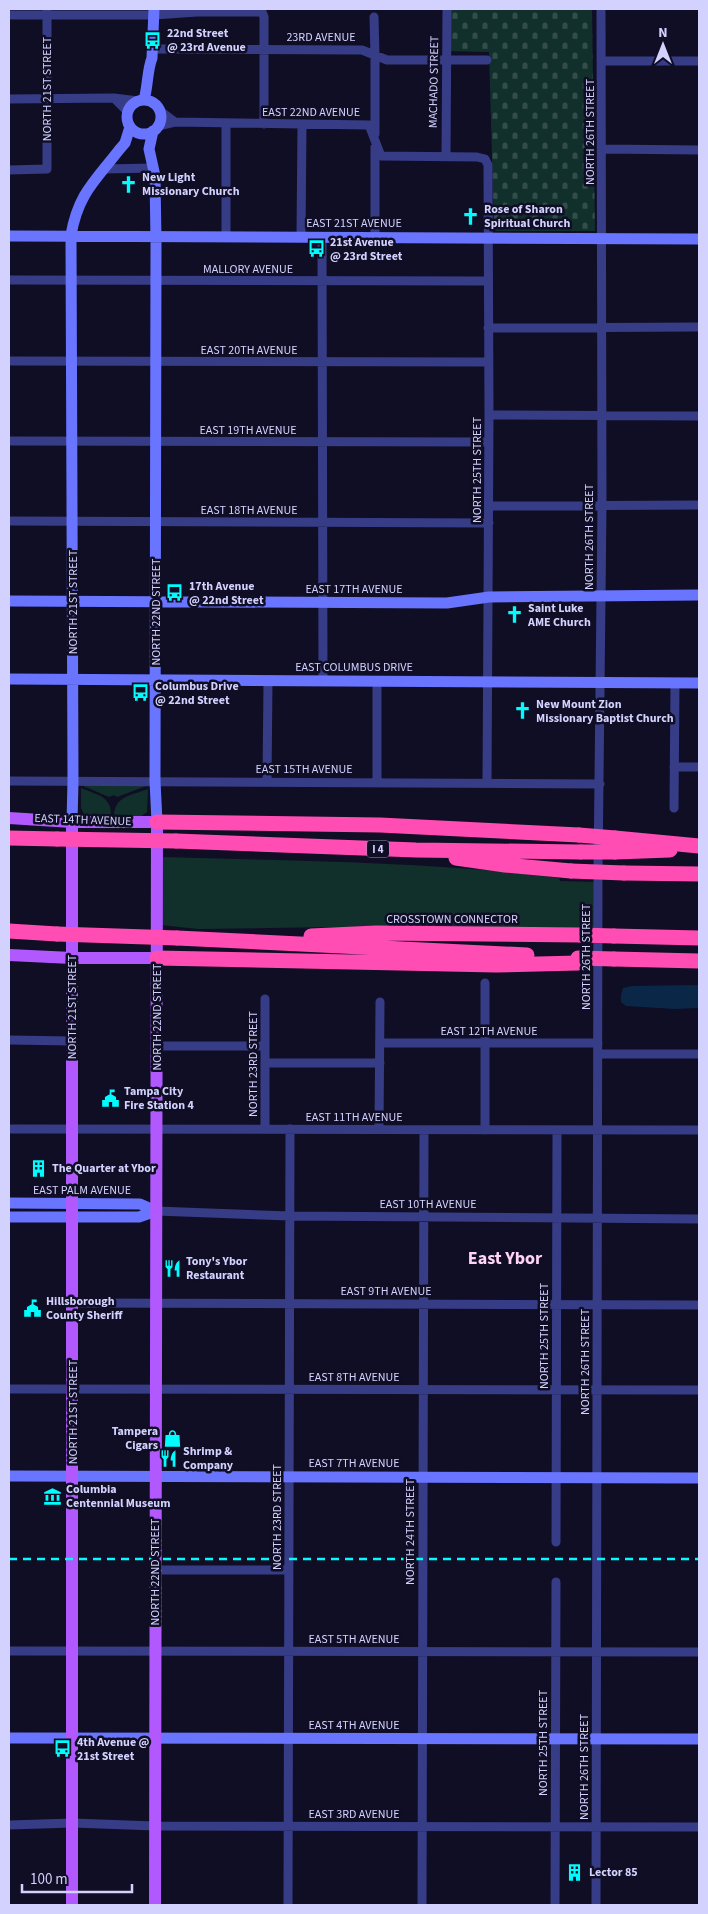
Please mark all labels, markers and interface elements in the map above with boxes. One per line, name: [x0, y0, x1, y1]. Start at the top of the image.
north arrow: [638, 20, 688, 70]
text: N: [658, 23, 668, 43]
place label: 22nd Street @ 23rd Avenue: [167, 25, 246, 56]
street label: 23RD AVENUE: [286, 29, 356, 46]
bus stop icon: 22nd Street @ 23rd Avenue: [143, 30, 163, 50]
street label: MACHADO STREET: [425, 35, 443, 128]
street label: NORTH 21ST STREET: [39, 36, 56, 141]
street label: NORTH 26TH STREET: [582, 78, 599, 185]
street label: EAST 22ND AVENUE: [262, 104, 360, 121]
place label: New Light Missionary Church: [142, 169, 240, 200]
church icon: New Light Missionary Church: [118, 174, 138, 194]
place label: Rose of Sharon Spiritual Church: [484, 201, 570, 232]
church icon: Rose of Sharon Spiritual Church: [460, 206, 480, 226]
street label: EAST 21ST AVENUE: [306, 215, 402, 232]
place label: 21st Avenue @ 23rd Street: [330, 234, 403, 265]
bus stop icon: 21st Avenue @ 23rd Street: [306, 239, 326, 259]
street label: MALLORY AVENUE: [203, 261, 293, 278]
street label: EAST 20TH AVENUE: [200, 342, 298, 359]
street label: NORTH 25TH STREET: [469, 416, 486, 523]
street label: EAST 19TH AVENUE: [199, 422, 297, 439]
street label: NORTH 26TH STREET: [581, 483, 598, 590]
street label: EAST 18TH AVENUE: [200, 502, 298, 519]
street label: NORTH 21ST STREET: [65, 549, 82, 654]
street label: NORTH 22ND STREET: [148, 558, 165, 666]
place label: 17th Avenue @ 22nd Street: [189, 578, 264, 609]
street label: EAST 17TH AVENUE: [305, 581, 403, 598]
bus stop icon: 17th Avenue @ 22nd Street: [165, 583, 185, 603]
place label: Saint Luke AME Church: [527, 600, 591, 631]
church icon: Saint Luke AME Church: [504, 605, 524, 625]
street label: EAST COLUMBUS DRIVE: [295, 659, 413, 676]
place label: Columbus Drive @ 22nd Street: [155, 678, 239, 709]
bus stop icon: Columbus Drive @ 22nd Street: [131, 683, 151, 703]
place label: New Mount Zion Missionary Baptist Church: [536, 696, 674, 727]
church icon: New Mount Zion Missionary Baptist Church: [512, 701, 532, 721]
street label: EAST 15TH AVENUE: [255, 761, 353, 778]
street label: EAST 14TH AVENUE: [34, 810, 132, 830]
road number: I 4: [367, 841, 389, 858]
street label: NORTH 26TH STREET: [578, 903, 595, 1010]
street label: CROSSTOWN CONNECTOR: [386, 911, 518, 928]
street label: NORTH 21ST STREET: [64, 954, 81, 1059]
street label: NORTH 22ND STREET: [149, 963, 166, 1071]
street label: NORTH 23RD STREET: [245, 1010, 262, 1117]
street label: EAST 12TH AVENUE: [440, 1023, 538, 1040]
place label: Tampa City Fire Station 4: [124, 1083, 194, 1114]
public building icon: Tampa City Fire Station 4: [100, 1088, 120, 1108]
street label: EAST 11TH AVENUE: [305, 1109, 403, 1126]
building icon: The Quarter at Ybor: [28, 1158, 48, 1178]
place label: The Quarter at Ybor: [52, 1160, 156, 1177]
street label: EAST PALM AVENUE: [33, 1182, 131, 1199]
street label: EAST 10TH AVENUE: [379, 1196, 477, 1213]
district label: East Ybor: [468, 1246, 543, 1271]
place label: Tony's Ybor Restaurant: [186, 1253, 247, 1284]
restaurant icon: Tony's Ybor Restaurant: [162, 1258, 182, 1278]
street label: NORTH 25TH STREET: [536, 1282, 553, 1389]
street label: EAST 9TH AVENUE: [340, 1283, 432, 1300]
place label: Hillsborough County Sheriff: [46, 1293, 123, 1324]
public building icon: Hillsborough County Sheriff: [22, 1298, 42, 1318]
street label: NORTH 26TH STREET: [577, 1308, 594, 1415]
street label: NORTH 21ST STREET: [65, 1359, 82, 1464]
street label: EAST 8TH AVENUE: [308, 1369, 400, 1386]
place label: Tampera Cigars: [112, 1423, 158, 1454]
shop icon: Tampera Cigars: [162, 1428, 182, 1448]
place label: Shrimp & Company: [183, 1443, 234, 1474]
restaurant icon: Shrimp & Company: [159, 1448, 179, 1468]
street label: EAST 7TH AVENUE: [308, 1455, 400, 1472]
street label: NORTH 23RD STREET: [269, 1463, 286, 1570]
street label: NORTH 24TH STREET: [402, 1478, 419, 1585]
place label: Columbia Centennial Museum: [66, 1481, 170, 1512]
museum icon: Columbia Centennial Museum: [42, 1486, 62, 1506]
street label: NORTH 22ND STREET: [147, 1518, 164, 1626]
street label: EAST 5TH AVENUE: [308, 1631, 400, 1648]
street label: NORTH 25TH STREET: [535, 1689, 552, 1796]
street label: NORTH 26TH STREET: [576, 1713, 593, 1820]
street label: EAST 4TH AVENUE: [308, 1717, 400, 1734]
place label: 4th Avenue @ 21st Street: [77, 1734, 150, 1765]
bus stop icon: 4th Avenue @ 21st Street: [53, 1739, 73, 1759]
street label: EAST 3RD AVENUE: [308, 1806, 400, 1823]
scale bar: [22, 1862, 132, 1894]
building icon: Lector 85: [565, 1862, 585, 1882]
place label: Lector 85: [589, 1864, 638, 1881]
text: 100 m: [30, 1869, 68, 1890]

